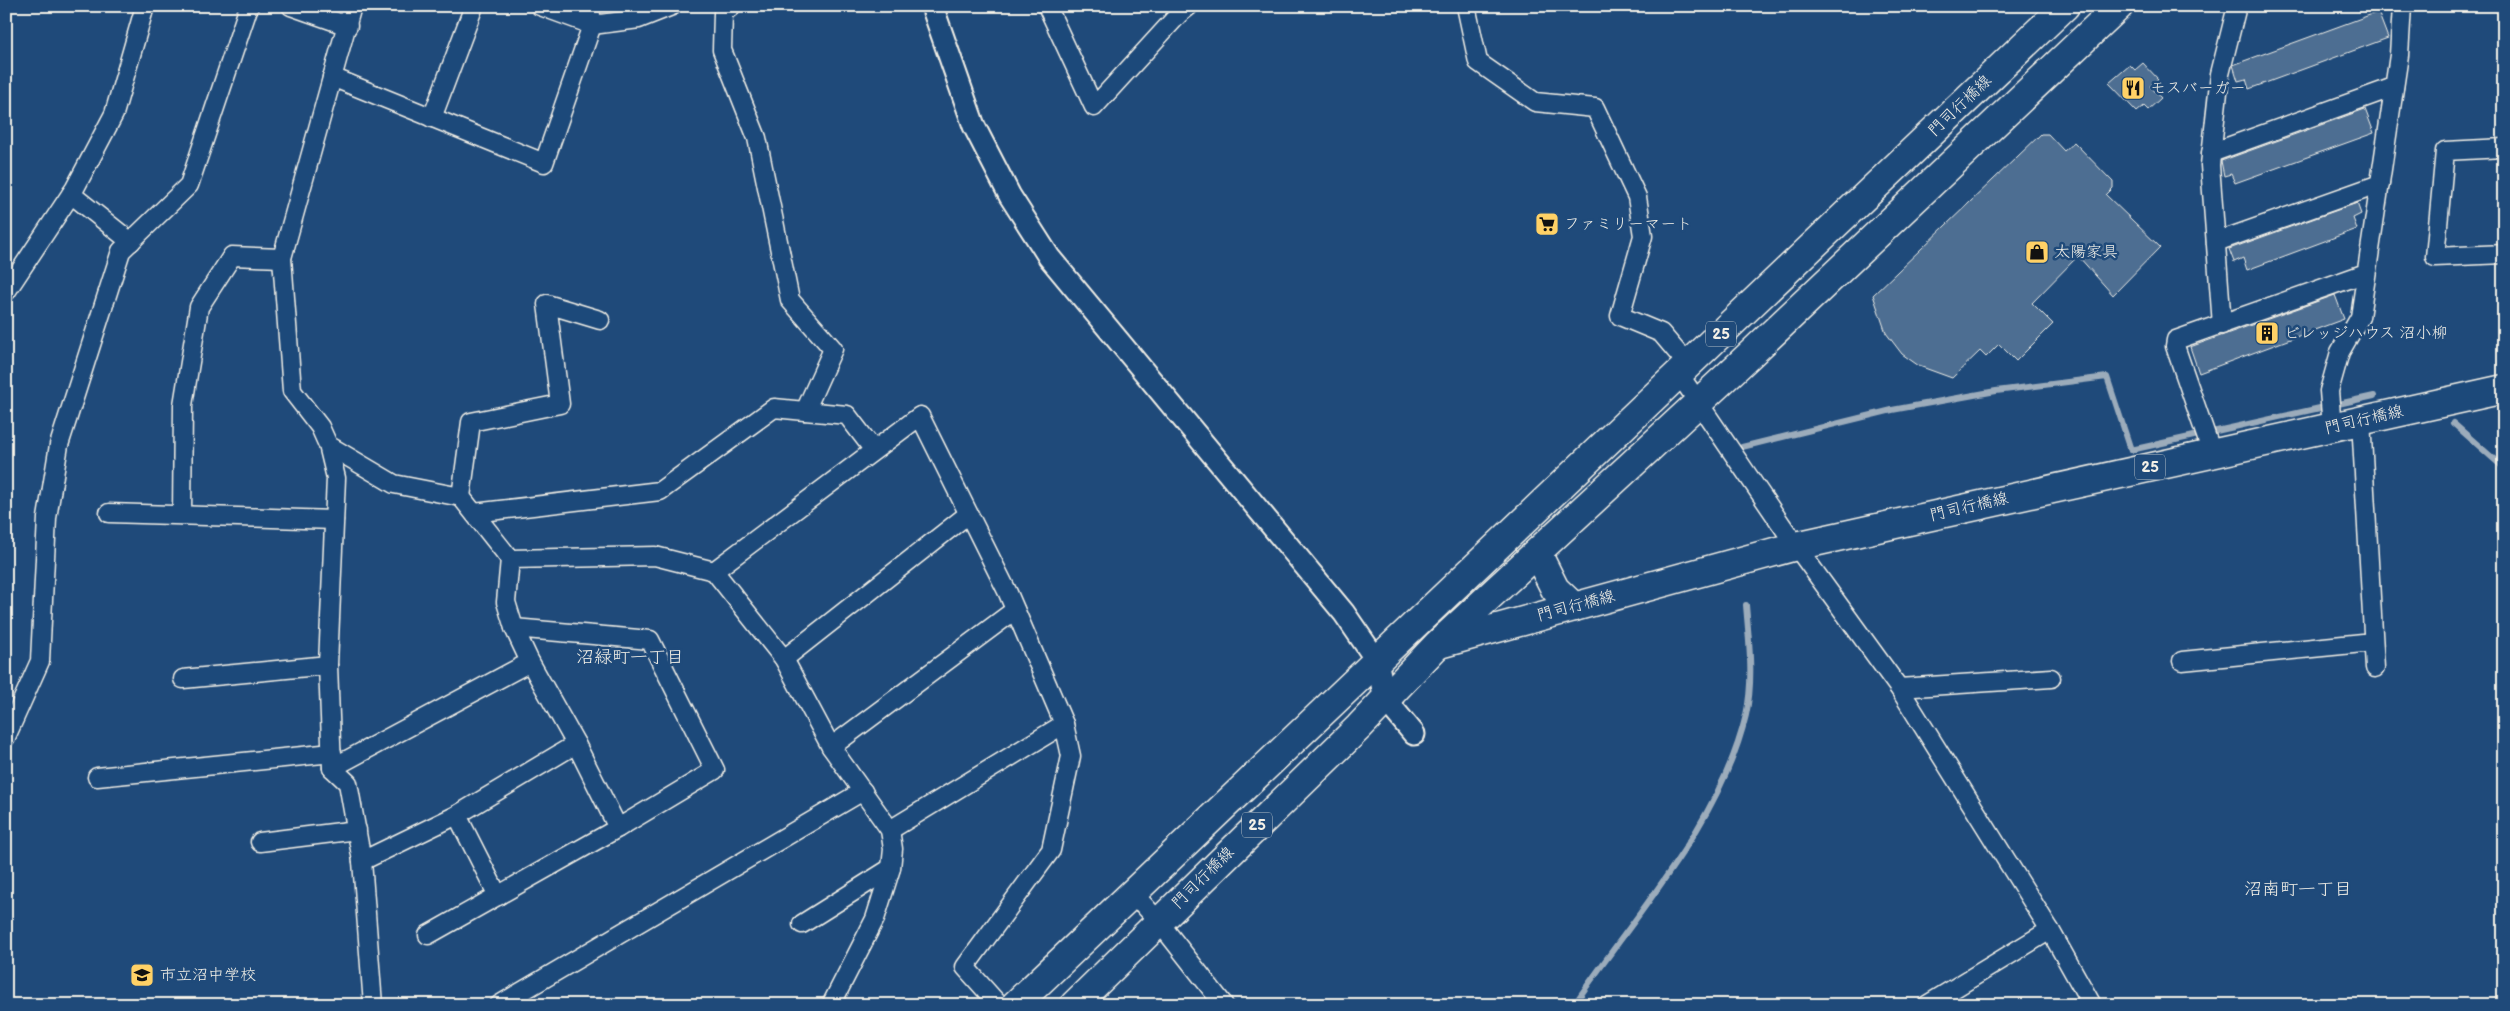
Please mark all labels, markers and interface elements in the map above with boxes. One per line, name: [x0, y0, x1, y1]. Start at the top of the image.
street label: 門司行橋線: [1925, 71, 1995, 141]
restaurant icon: モスバーガー: [2120, 75, 2146, 101]
place label: モスバーガー: [2150, 79, 2246, 98]
supermarket icon: ファミリーマート: [1534, 211, 1560, 237]
place label: ファミリーマート: [1564, 215, 1692, 234]
shop icon: 太陽家具: [2024, 239, 2050, 265]
place label: 太陽家具: [2054, 243, 2118, 262]
building icon: ビレッジハウス 沼小柳: [2254, 320, 2280, 346]
road number: 25: [1706, 322, 1736, 346]
place label: ビレッジハウス 沼小柳: [2284, 324, 2447, 343]
street label: 門司行橋線: [2323, 402, 2405, 438]
road number: 25: [2135, 454, 2165, 480]
street label: 門司行橋線: [1928, 489, 2010, 525]
street label: 門司行橋線: [1535, 586, 1617, 626]
district label: 沼緑町一丁目: [576, 647, 684, 668]
road number: 25: [1242, 812, 1272, 838]
street label: 門司行橋線: [1168, 843, 1238, 913]
district label: 沼南町一丁目: [2244, 879, 2352, 900]
school or university icon: 市立沼中学校: [129, 962, 155, 988]
place label: 市立沼中学校: [160, 966, 256, 985]

